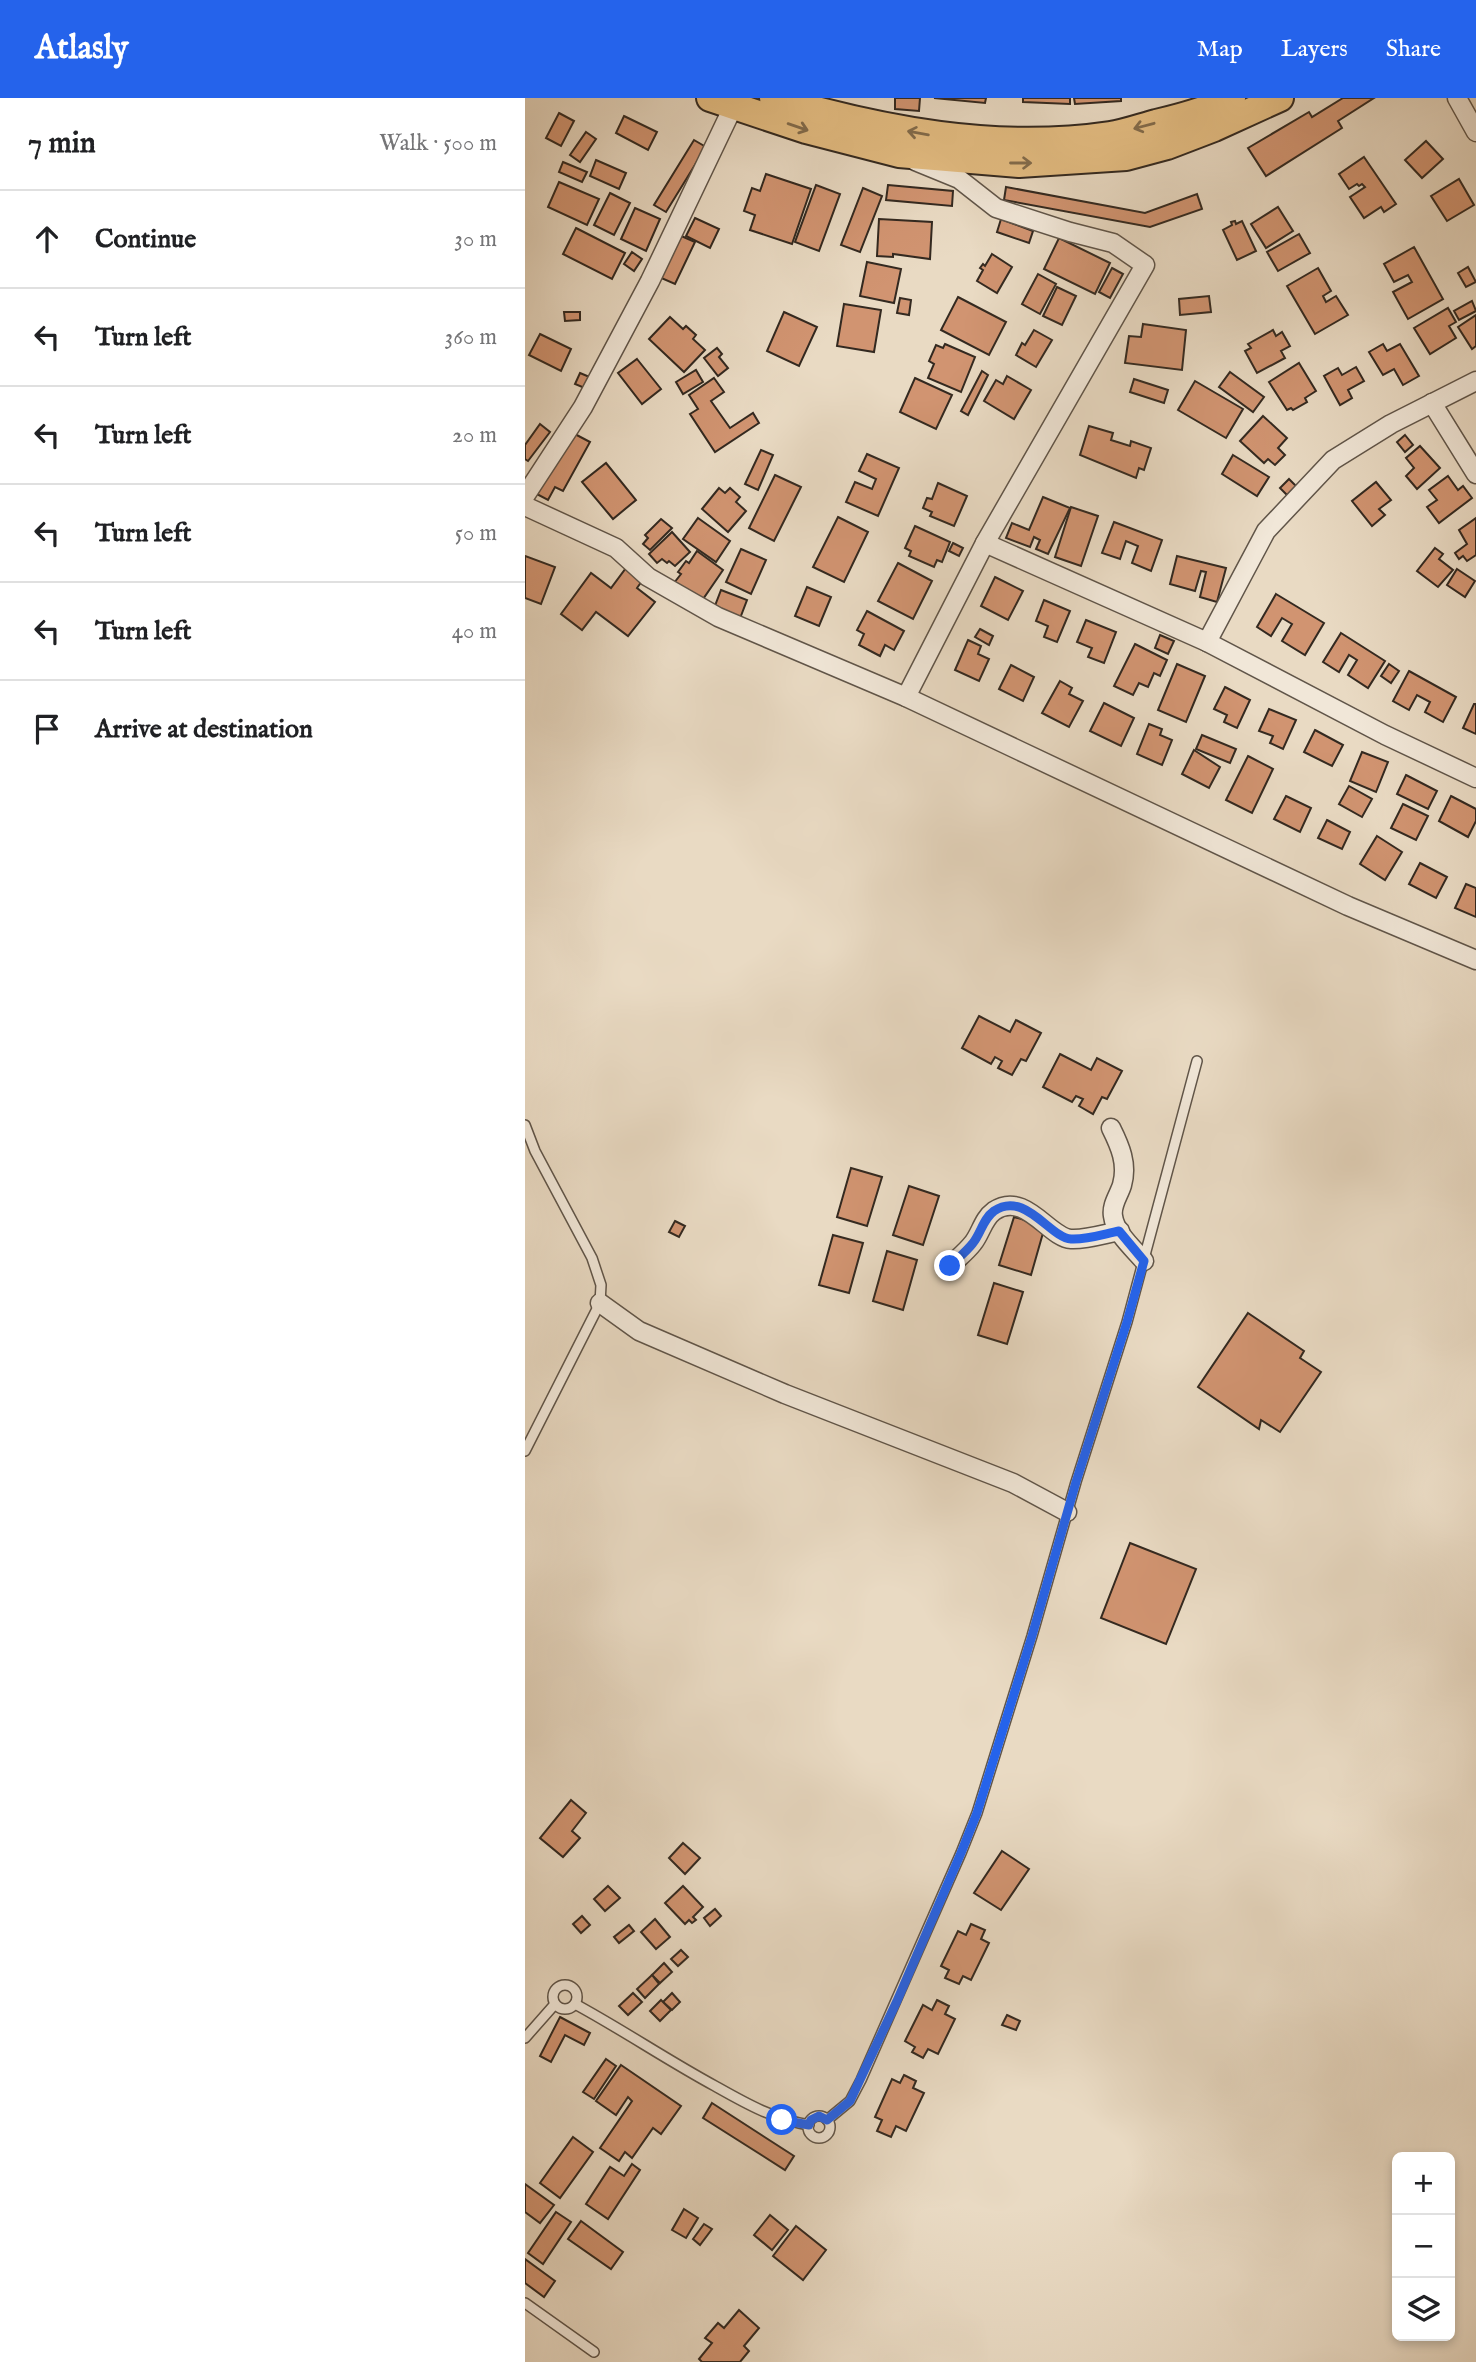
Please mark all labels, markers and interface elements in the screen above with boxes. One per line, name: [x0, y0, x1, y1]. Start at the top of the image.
text: Atlasly: [35, 28, 128, 70]
text: Map: [1197, 34, 1243, 65]
text: Layers: [1281, 34, 1348, 65]
text: Share: [1386, 34, 1441, 65]
one-way arrow: [787, 121, 809, 134]
one-way arrow: [1133, 121, 1155, 134]
text: 7 min: [28, 125, 96, 163]
one-way arrow: [907, 126, 930, 139]
text: Walk · 500 m: [379, 129, 497, 158]
one-way arrow: [1010, 156, 1033, 170]
icon: ahead: [28, 220, 66, 258]
text: Continue: [95, 223, 196, 256]
text: 30 m: [454, 225, 497, 254]
icon: left: [28, 318, 66, 356]
text: Turn left: [95, 321, 192, 354]
text: 360 m: [445, 323, 497, 352]
icon: left: [28, 416, 66, 454]
text: Turn left: [95, 419, 192, 452]
text: 20 m: [452, 421, 497, 450]
icon: left: [28, 514, 66, 552]
text: Turn left: [95, 517, 192, 550]
text: 50 m: [455, 519, 497, 548]
icon: left: [28, 612, 66, 650]
text: Turn left: [95, 615, 192, 648]
text: 40 m: [452, 617, 497, 646]
icon: arrive: [28, 710, 66, 748]
text: Arrive at destination: [95, 713, 313, 746]
route end: [934, 1250, 965, 1281]
route start: [766, 2104, 797, 2135]
map controls: [1392, 2152, 1455, 2341]
button: +: [1392, 2152, 1455, 2215]
button: −: [1392, 2215, 1455, 2278]
button: layers: [1392, 2278, 1455, 2341]

